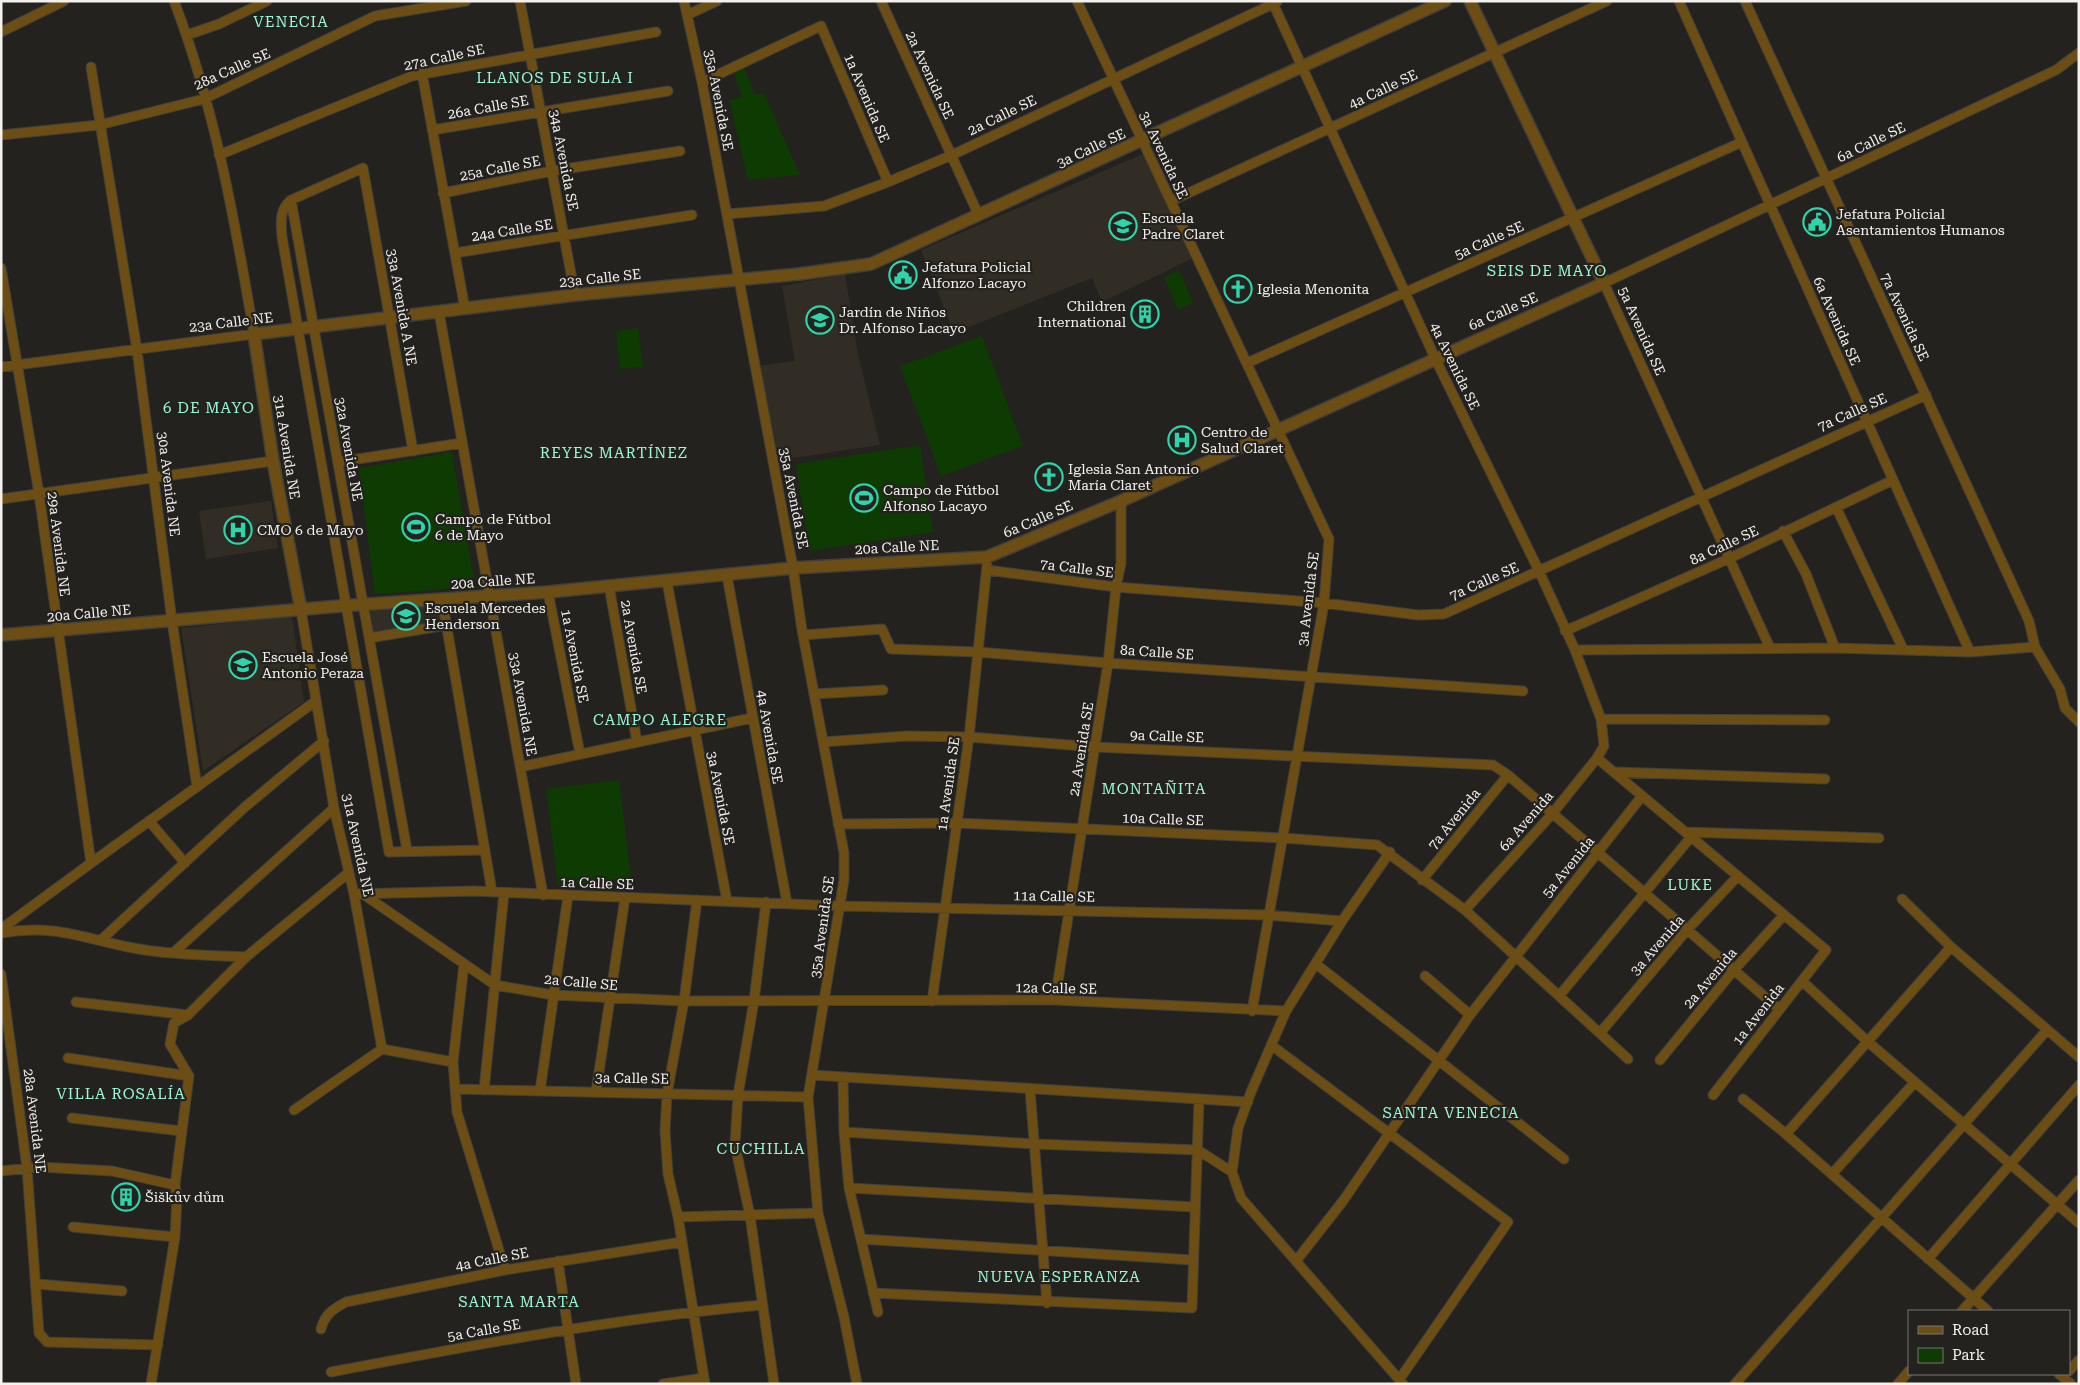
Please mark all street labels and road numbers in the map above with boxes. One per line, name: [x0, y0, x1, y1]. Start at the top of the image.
street label: 2a Avenida SE: [903, 28, 957, 122]
street label: 27a Calle SE: [402, 41, 486, 73]
street label: 28a Calle SE: [191, 45, 273, 93]
street label: 35a Avenida SE: [701, 48, 737, 152]
street label: 1a Avenida SE: [841, 51, 893, 145]
street label: 4a Calle SE: [1346, 66, 1420, 112]
street label: 26a Calle SE: [446, 92, 530, 122]
street label: 2a Calle SE: [965, 92, 1039, 138]
street label: 34a Avenida SE: [546, 108, 582, 212]
street label: 3a Avenida SE: [1137, 108, 1191, 202]
street label: 6a Calle SE: [1834, 119, 1908, 165]
street label: 3a Calle SE: [1054, 125, 1128, 171]
street label: 25a Calle SE: [458, 152, 542, 184]
street label: 24a Calle SE: [470, 216, 554, 244]
street label: 5a Calle SE: [1452, 218, 1526, 262]
street label: 33a Avenida A NE: [384, 247, 420, 367]
street label: 23a Calle SE: [558, 266, 642, 290]
street label: 7a Avenida SE: [1878, 270, 1932, 364]
street label: 6a Avenida SE: [1810, 274, 1864, 368]
street label: 5a Avenida SE: [1615, 284, 1669, 378]
street label: 6a Calle SE: [1466, 289, 1540, 333]
street label: 23a Calle NE: [188, 309, 274, 335]
street label: 4a Avenida SE: [1427, 320, 1483, 412]
street label: 7a Calle SE: [1815, 390, 1889, 434]
street label: 31a Avenida NE: [271, 394, 303, 500]
street label: 32a Avenida NE: [332, 396, 366, 502]
street label: 30a Avenida NE: [155, 431, 183, 537]
street label: 35a Avenida SE: [776, 446, 812, 550]
street label: 29a Avenida NE: [45, 491, 73, 597]
street label: 6a Calle SE: [1001, 497, 1075, 541]
street label: 8a Calle SE: [1687, 522, 1761, 568]
street label: 20a Calle NE: [854, 537, 940, 557]
street label: 3a Avenida SE: [1294, 551, 1322, 647]
street label: 7a Calle SE: [1039, 556, 1115, 580]
street label: 7a Calle SE: [1447, 559, 1521, 603]
street label: 20a Calle NE: [450, 570, 536, 592]
street label: 2a Avenida SE: [618, 599, 650, 695]
street label: 20a Calle NE: [46, 601, 132, 625]
street label: 1a Avenida SE: [558, 608, 592, 704]
street label: 8a Calle SE: [1119, 641, 1195, 663]
street label: 33a Avenida NE: [506, 651, 540, 757]
street label: 4a Avenida SE: [754, 689, 786, 785]
street label: 2a Avenida SE: [1066, 701, 1096, 797]
street label: 9a Calle SE: [1130, 727, 1204, 745]
street label: 1a Avenida SE: [933, 736, 963, 832]
street label: 3a Avenida SE: [704, 750, 738, 846]
street label: 7a Avenida: [1425, 785, 1484, 853]
street label: 6a Avenida: [1496, 788, 1557, 854]
street label: 31a Avenida NE: [339, 792, 377, 898]
street label: 10a Calle SE: [1122, 810, 1204, 828]
street label: 5a Avenida: [1539, 833, 1598, 901]
street label: 1a Calle SE: [560, 874, 634, 892]
street label: 35a Avenida SE: [807, 875, 837, 979]
street label: 11a Calle SE: [1013, 887, 1095, 905]
street label: 3a Avenida: [1627, 912, 1688, 978]
street label: 2a Avenida: [1680, 944, 1740, 1011]
street label: 2a Calle SE: [543, 971, 619, 993]
street label: 12a Calle SE: [1015, 979, 1097, 997]
street label: 1a Avenida: [1729, 980, 1787, 1048]
street label: 28a Avenida NE: [21, 1068, 49, 1174]
street label: 3a Calle SE: [595, 1069, 669, 1087]
street label: 4a Calle SE: [454, 1244, 530, 1274]
street label: 5a Calle SE: [446, 1316, 522, 1344]

